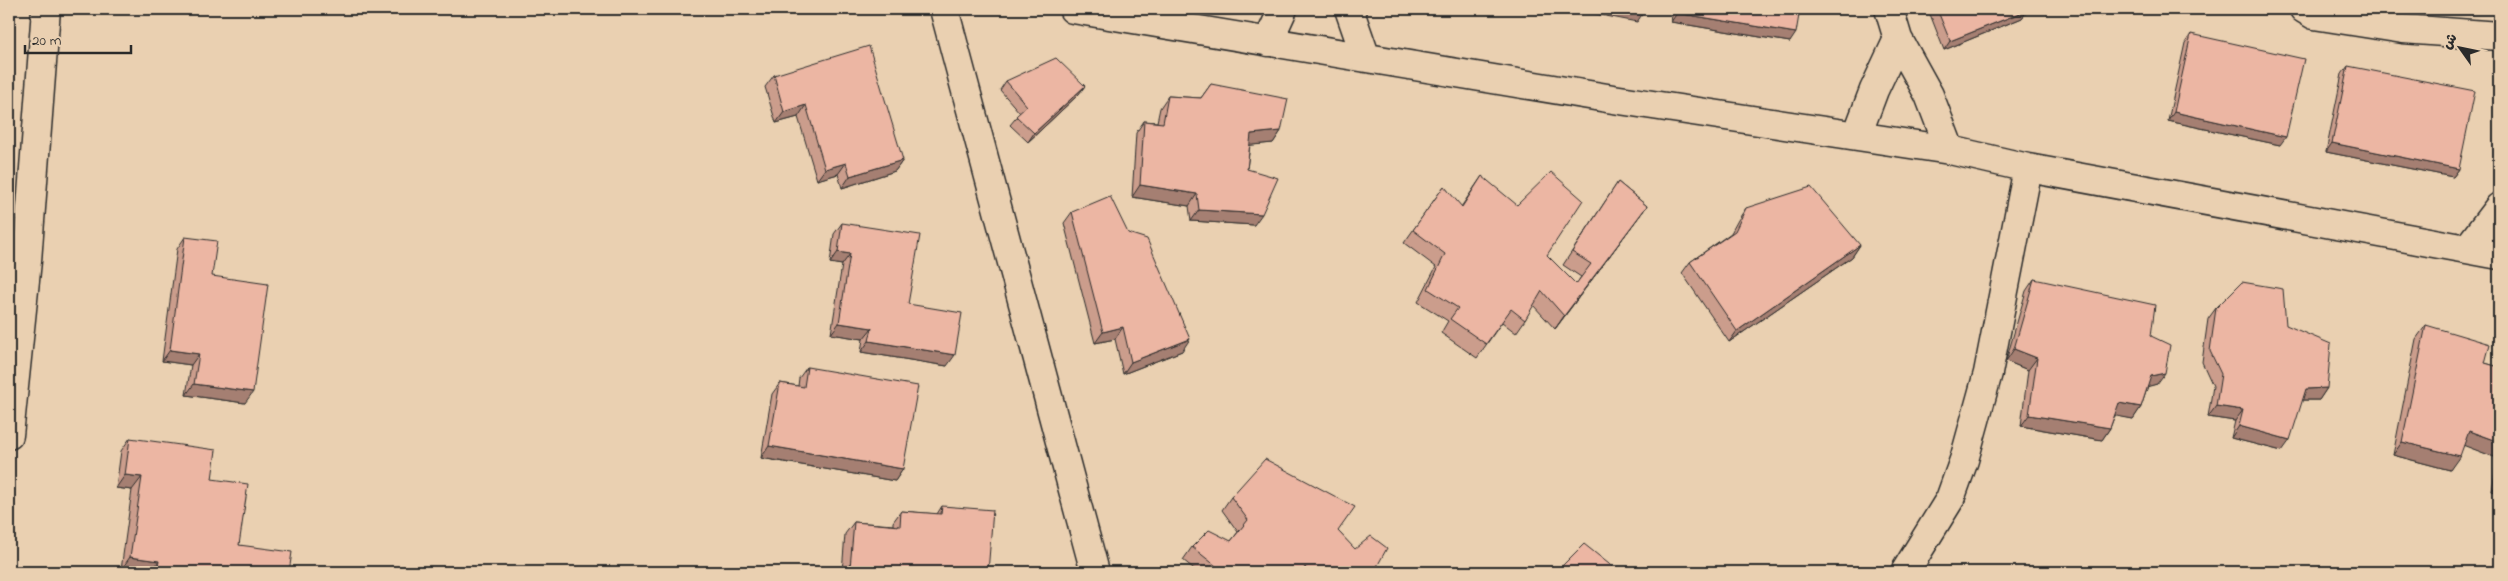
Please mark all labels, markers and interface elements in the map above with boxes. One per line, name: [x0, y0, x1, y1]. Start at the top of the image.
scale bar: [25, 22, 131, 54]
north arrow: [2436, 22, 2486, 72]
text: 20 m: [32, 30, 62, 52]
text: ش: [2437, 30, 2463, 54]

